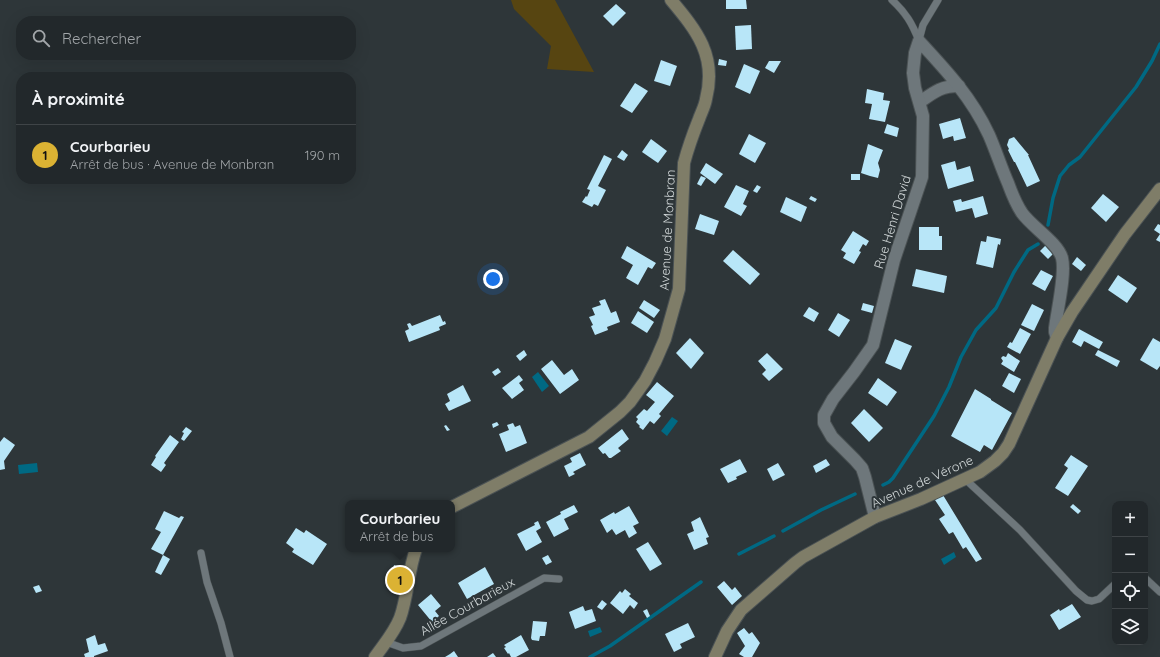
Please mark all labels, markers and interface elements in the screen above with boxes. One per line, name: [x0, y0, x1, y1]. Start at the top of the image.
search box: [16, 16, 356, 60]
icon: search: [30, 27, 52, 49]
text: Rechercher: [62, 29, 141, 48]
text: À proximité: [32, 88, 125, 109]
text: Courbarieu: [70, 137, 151, 156]
text: 1: [42, 147, 48, 163]
text: 190 m: [305, 147, 340, 163]
text: Arrêt de bus · Avenue de Monbran: [70, 156, 274, 172]
street label: Avenue de Monbran: [656, 169, 678, 291]
street label: Rue Henri David: [870, 173, 914, 271]
your location: [483, 269, 503, 289]
street label: Avenue de Vérone: [869, 451, 975, 511]
popup: [345, 500, 455, 552]
map controls: [1112, 501, 1148, 645]
button: +: [1112, 501, 1148, 537]
text: Courbarieu: [360, 509, 440, 528]
text: Arrêt de bus: [360, 528, 433, 544]
button: −: [1112, 537, 1148, 573]
pin: 1: [387, 565, 413, 595]
street label: Allée Courbarieux: [417, 573, 517, 639]
button: locate: [1112, 573, 1148, 609]
button: layers: [1112, 609, 1148, 645]

